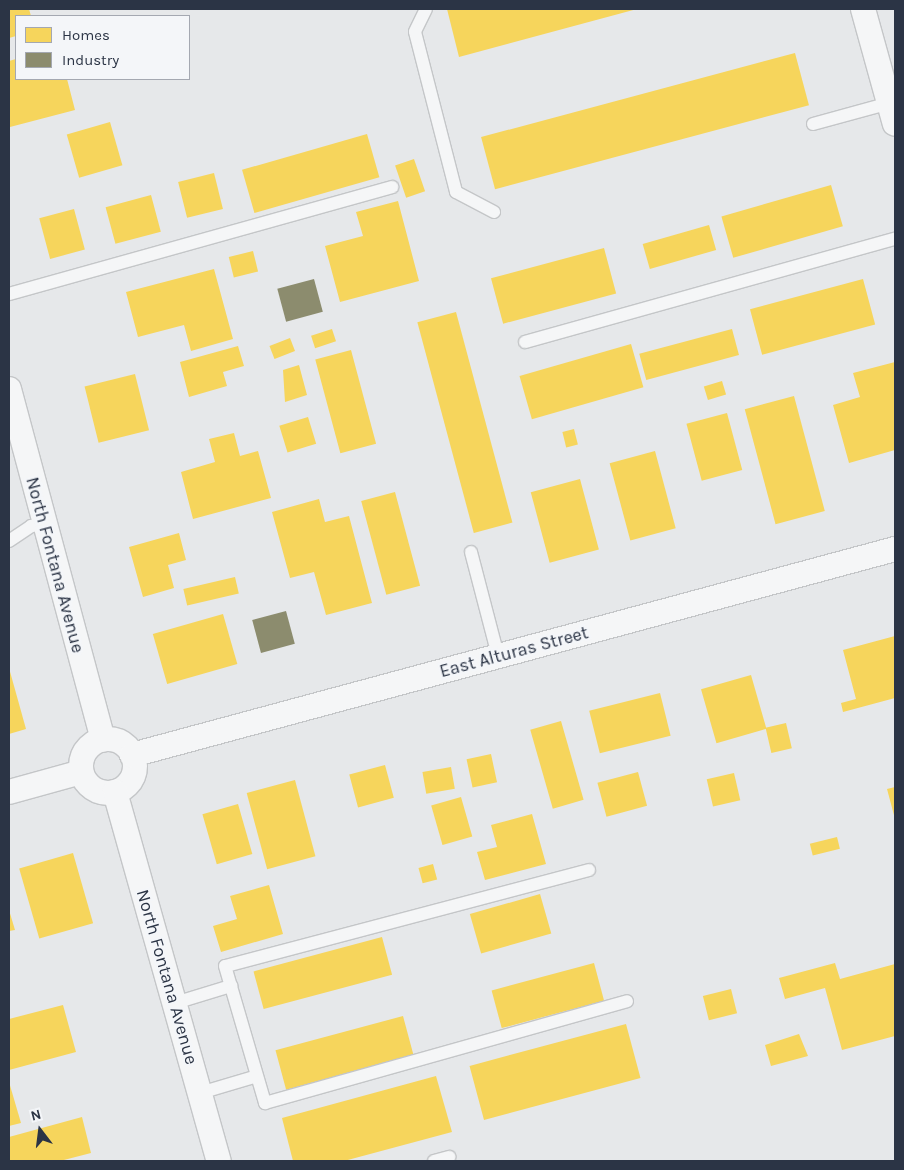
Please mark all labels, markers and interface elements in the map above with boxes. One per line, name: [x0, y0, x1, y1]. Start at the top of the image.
legend: [15, 15, 190, 80]
text: Homes: [62, 26, 110, 44]
text: Industry: [62, 51, 119, 69]
street label: North Fontana Avenue: [21, 475, 89, 655]
street label: East Alturas Street: [437, 622, 591, 682]
street label: North Fontana Avenue: [132, 887, 202, 1067]
north arrow: [15, 1105, 65, 1155]
text: N: [29, 1106, 43, 1125]

